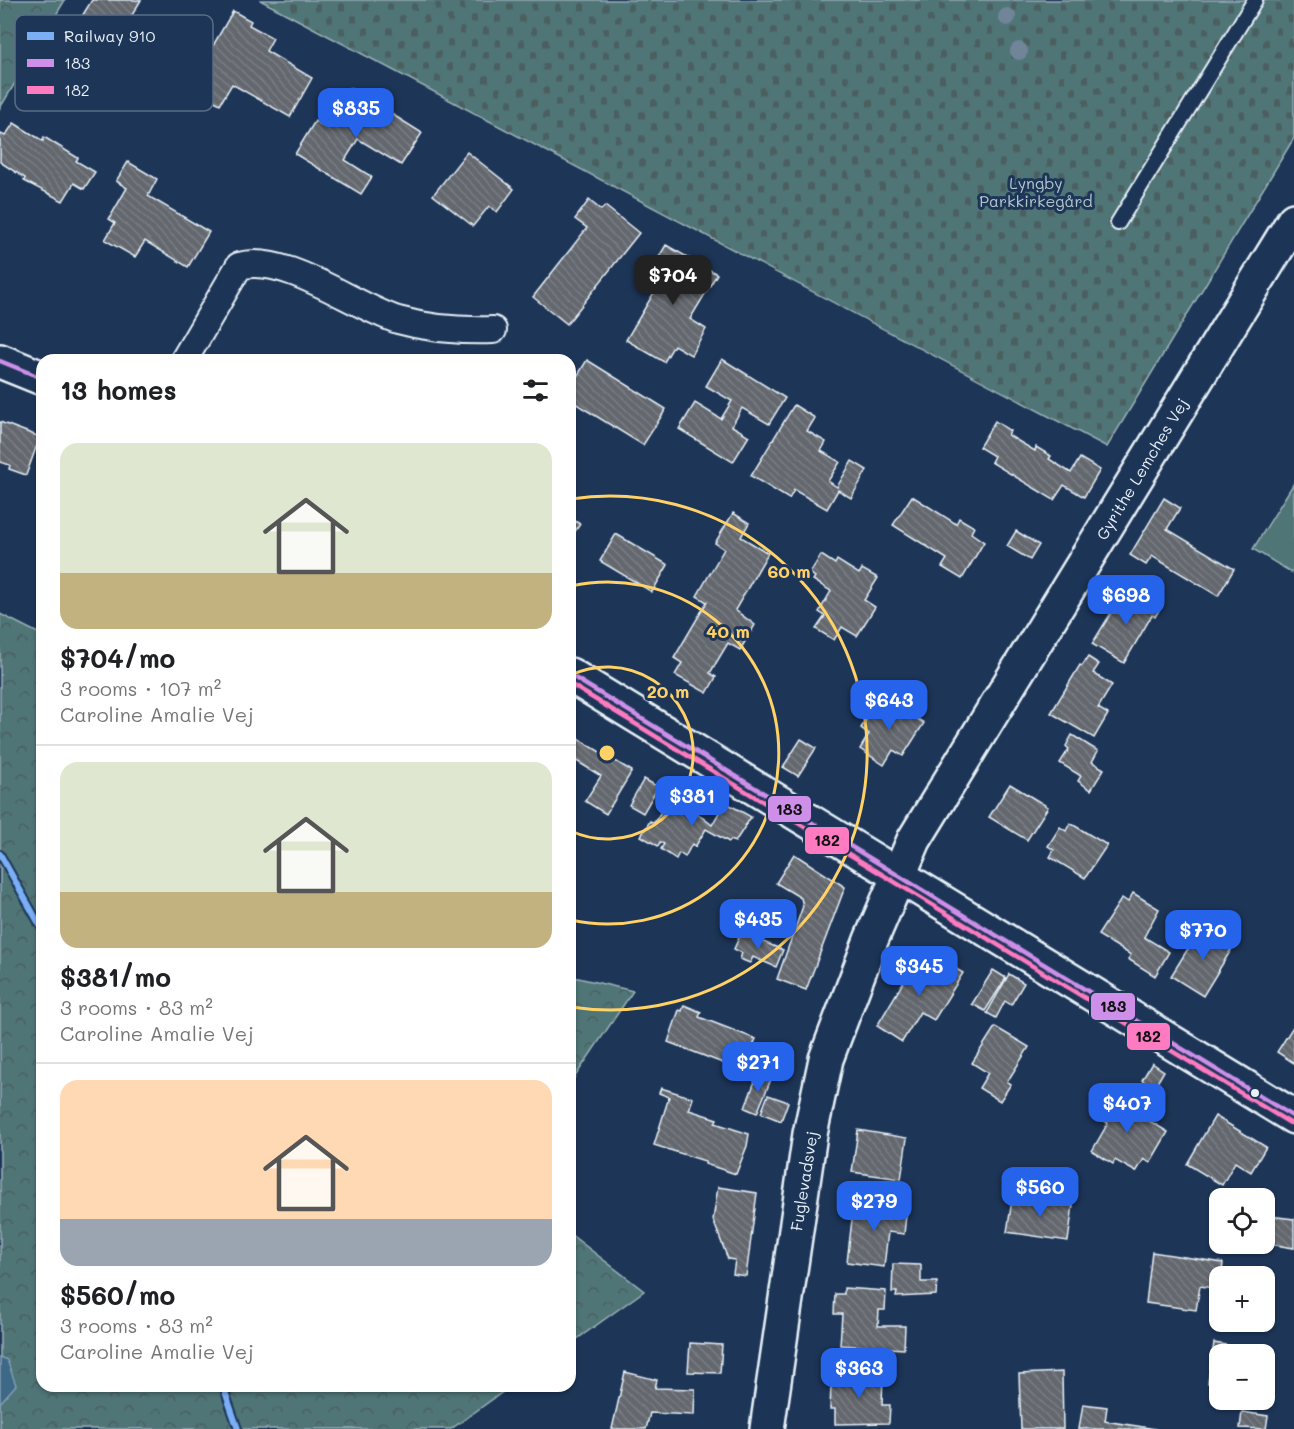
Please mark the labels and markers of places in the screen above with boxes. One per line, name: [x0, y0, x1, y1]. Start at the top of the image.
pin: $835: [320, 88, 392, 139]
pin: $704: [637, 255, 709, 306]
pin: $698: [1090, 575, 1162, 626]
pin: $643: [853, 680, 925, 731]
centre of rings: [597, 743, 617, 763]
pin: $381: [656, 776, 728, 827]
pin: $435: [722, 899, 794, 950]
pin: $770: [1167, 910, 1239, 961]
pin: $345: [883, 946, 955, 997]
pin: $271: [722, 1042, 794, 1093]
pin: $407: [1091, 1083, 1163, 1134]
unlabelled marker: [1249, 1087, 1261, 1099]
pin: $560: [1004, 1167, 1076, 1218]
pin: $279: [838, 1181, 910, 1232]
pin: $363: [823, 1348, 895, 1399]

